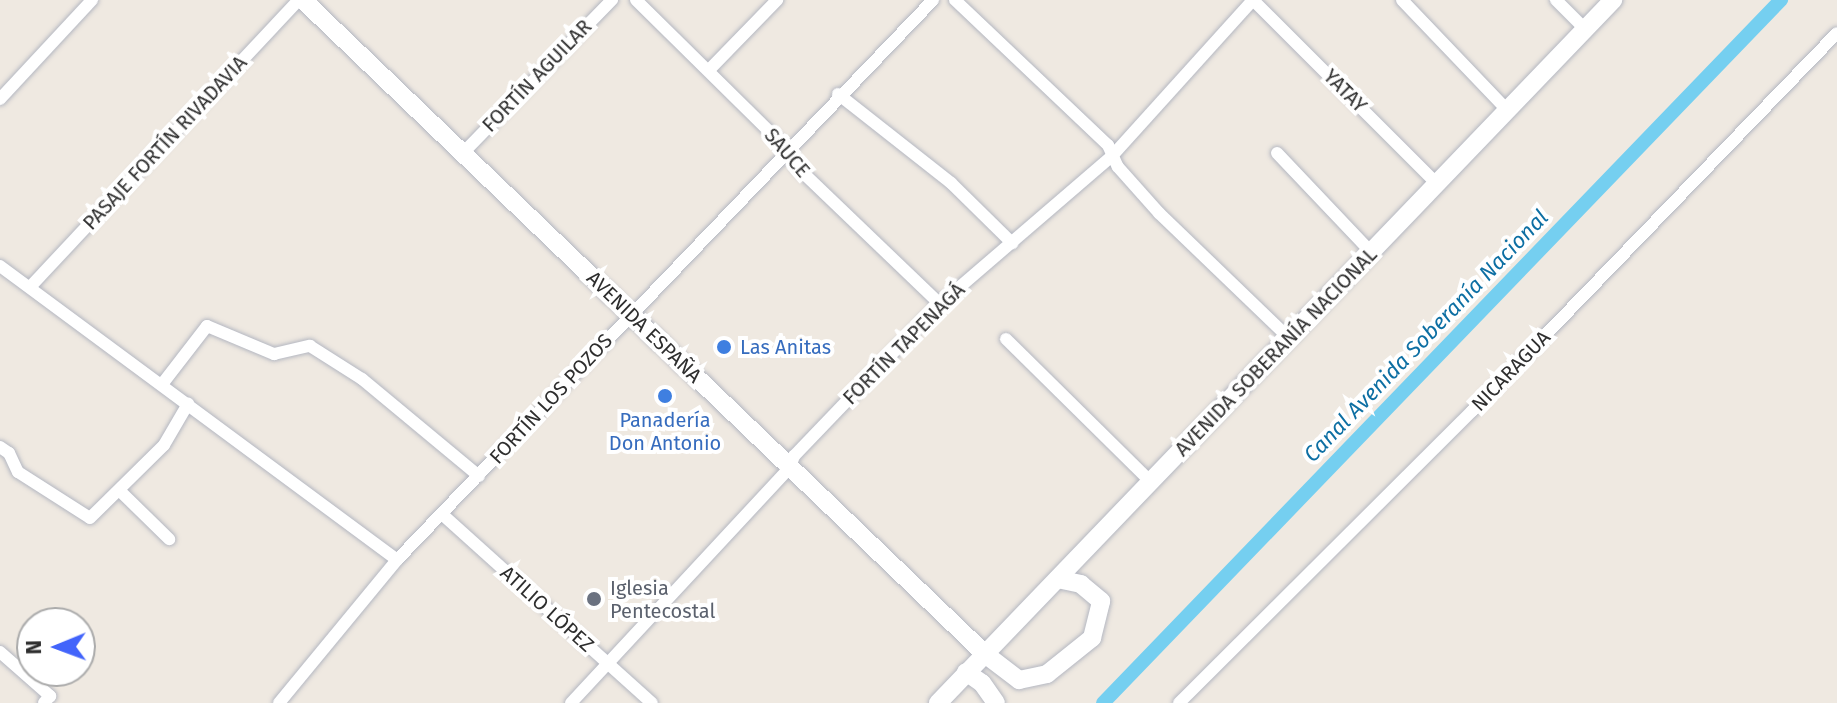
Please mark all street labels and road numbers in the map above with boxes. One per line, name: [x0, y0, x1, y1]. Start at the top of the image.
street label: FORTÍN AGUILAR: [477, 15, 597, 137]
street label: PASAJE FORTÍN RIVADAVIA: [78, 51, 252, 235]
street label: YATAY: [1318, 64, 1372, 118]
street label: SAUCE: [759, 124, 815, 182]
street label: AVENIDA SOBERANÍA NACIONAL: [1170, 243, 1382, 461]
street label: AVENIDA ESPAÑA: [582, 266, 706, 388]
street label: FORTÍN TAPENAGÁ: [838, 278, 970, 410]
street label: NICARAGUA: [1467, 326, 1555, 416]
street label: FORTÍN LOS POZOS: [485, 329, 617, 469]
street label: ATILIO LÓPEZ: [495, 561, 599, 657]

